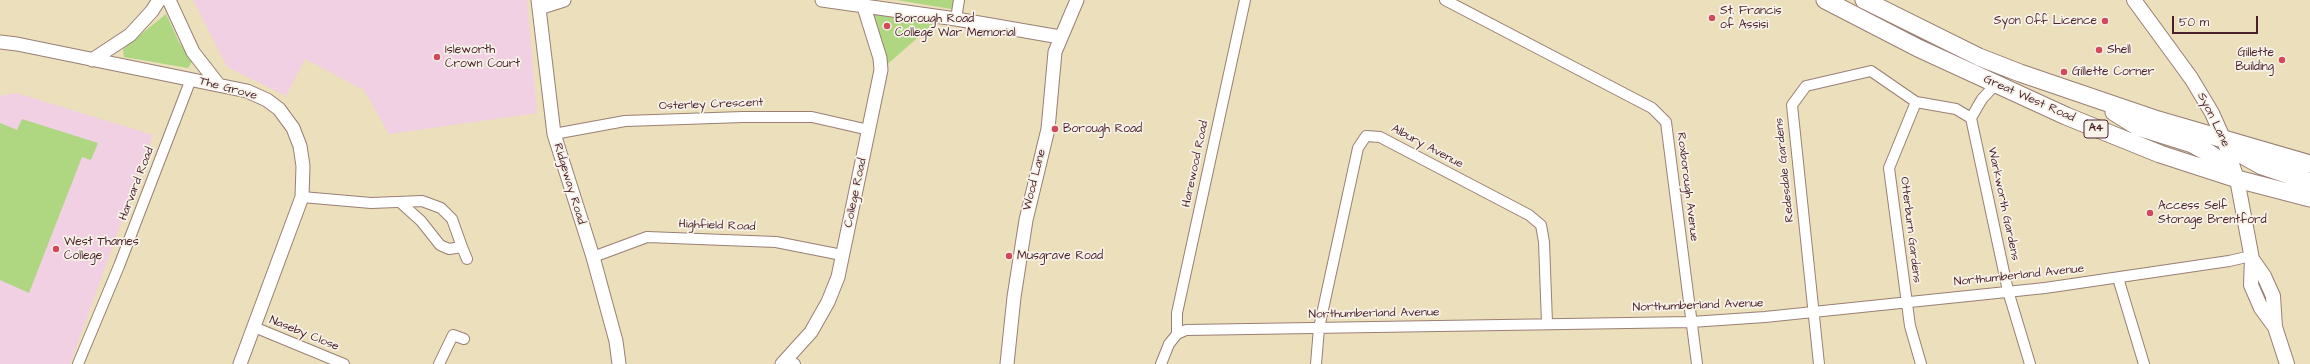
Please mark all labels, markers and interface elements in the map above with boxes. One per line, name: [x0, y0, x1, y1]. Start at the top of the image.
place label: St. Francis of Assisi: [1720, 4, 1782, 32]
scale bar: [2174, 8, 2260, 34]
place label: Borough Road College War Memorial: [895, 12, 1016, 40]
marker: St. Francis of Assisi: [1707, 13, 1717, 23]
place label: Syon Off Licence: [1994, 14, 2097, 28]
text: 50 m: [2179, 14, 2209, 31]
marker: Syon Off Licence: [2100, 16, 2110, 26]
marker: Borough Road College War Memorial: [882, 21, 892, 31]
place label: Isleworth Crown Court: [445, 43, 520, 71]
place label: Shell: [2107, 43, 2131, 57]
marker: Shell: [2094, 45, 2104, 55]
place label: Gillette Building: [2236, 46, 2274, 74]
marker: Isleworth Crown Court: [432, 52, 442, 62]
marker: Gillette Building: [2277, 55, 2287, 65]
place label: Gillette Corner: [2072, 65, 2154, 79]
marker: Gillette Corner: [2059, 67, 2069, 77]
street label: Great West Road: [1981, 72, 2077, 126]
street label: The Grove: [198, 74, 258, 104]
street label: Syon Lane: [2194, 90, 2232, 150]
street label: Osterley Crescent: [659, 96, 763, 114]
street label: Redesdale Gardens: [1772, 117, 1798, 223]
street label: Harewood Road: [1180, 119, 1212, 209]
road number: A4: [2084, 120, 2108, 138]
place label: Borough Road: [1063, 122, 1142, 136]
street label: Albury Avenue: [1389, 122, 1465, 172]
marker: Borough Road: [1050, 124, 1060, 134]
street label: Roxborough Avenue: [1673, 132, 1701, 242]
street label: Ridgeway Road: [550, 142, 588, 226]
street label: Harvard Road: [116, 145, 158, 223]
street label: Warkworth Gardens: [1984, 146, 2022, 262]
street label: Wood Lane: [1020, 148, 1050, 212]
street label: College Road: [842, 157, 870, 229]
street label: Otterburn Gardens: [1896, 176, 1924, 284]
place label: Access Self Storage Brentford: [2158, 199, 2267, 227]
marker: Access Self Storage Brentford: [2145, 208, 2155, 218]
street label: Highfield Road: [678, 217, 756, 235]
place label: West Thames College: [64, 235, 139, 263]
marker: West Thames College: [51, 244, 61, 254]
place label: Musgrave Road: [1017, 249, 1103, 263]
marker: Musgrave Road: [1004, 251, 1014, 261]
street label: Northumberland Avenue: [1953, 262, 2085, 290]
street label: Northumberland Avenue: [1632, 297, 1764, 315]
street label: Northumberland Avenue: [1308, 306, 1440, 322]
street label: Naseby Close: [267, 313, 341, 355]

